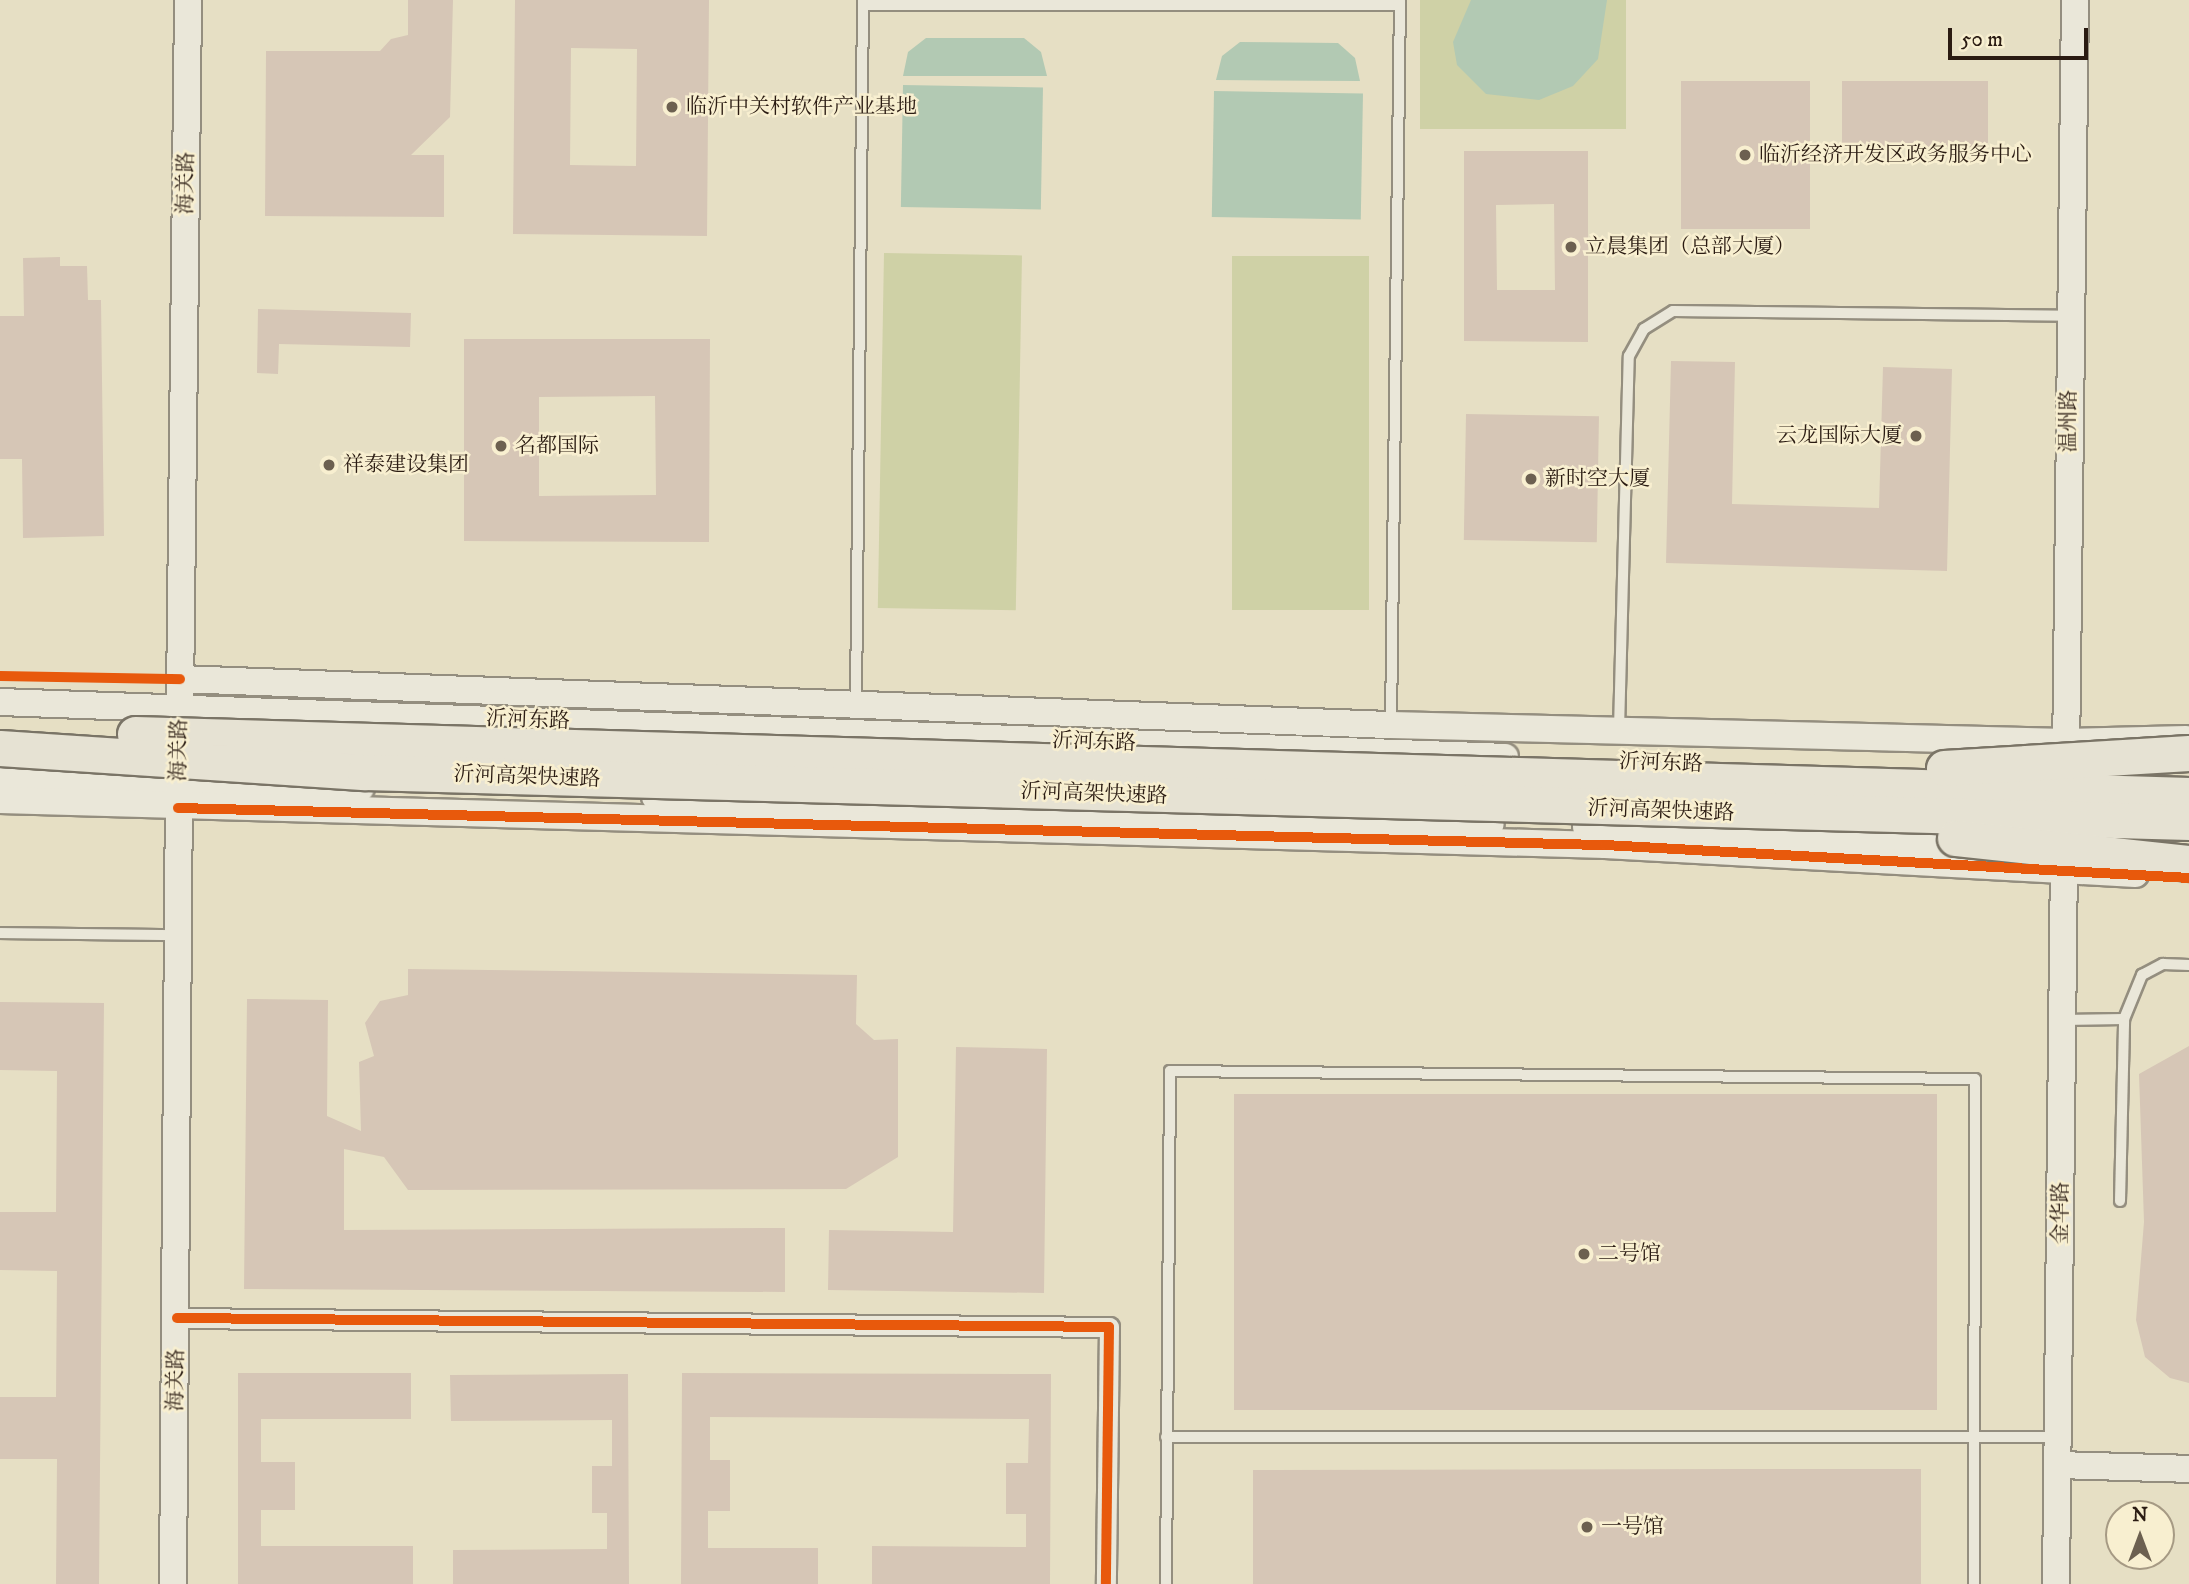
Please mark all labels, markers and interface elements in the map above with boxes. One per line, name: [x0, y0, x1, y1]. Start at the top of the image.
scale bar: [1951, 14, 2091, 58]
text: 50 m: [1961, 27, 2003, 53]
place label: 临沂中关村软件产业基地: [686, 94, 917, 120]
marker: 临沂中关村软件产业基地: [664, 99, 680, 115]
place label: 临沂经济开发区政务服务中心: [1759, 142, 2032, 168]
marker: 临沂经济开发区政务服务中心: [1737, 147, 1753, 163]
street label: 海关路: [173, 151, 199, 215]
place label: 立晨集团（总部大厦）: [1585, 234, 1795, 260]
marker: 立晨集团（总部大厦）: [1563, 239, 1579, 255]
street label: 温州路: [2056, 390, 2082, 452]
place label: 云龙国际大厦: [1776, 423, 1902, 449]
marker: 云龙国际大厦: [1908, 428, 1924, 444]
place label: 名都国际: [515, 433, 599, 459]
marker: 名都国际: [493, 438, 509, 454]
place label: 祥泰建设集团: [343, 452, 469, 478]
marker: 祥泰建设集团: [321, 457, 337, 473]
place label: 新时空大厦: [1545, 466, 1650, 492]
marker: 新时空大厦: [1523, 471, 1539, 487]
street label: 沂河东路: [486, 706, 570, 734]
street label: 海关路: [166, 718, 192, 782]
street label: 沂河东路: [1052, 728, 1136, 756]
street label: 沂河东路: [1619, 749, 1703, 777]
street label: 沂河高架快速路: [453, 762, 601, 792]
street label: 沂河高架快速路: [1020, 779, 1168, 809]
street label: 沂河高架快速路: [1587, 796, 1735, 826]
street label: 金华路: [2048, 1182, 2074, 1244]
place label: 二号馆: [1598, 1241, 1661, 1267]
marker: 二号馆: [1576, 1246, 1592, 1262]
street label: 海关路: [163, 1348, 189, 1412]
north arrow: [2105, 1500, 2175, 1570]
text: N: [2132, 1504, 2148, 1527]
place label: 一号馆: [1601, 1514, 1664, 1540]
marker: 一号馆: [1579, 1519, 1595, 1535]

